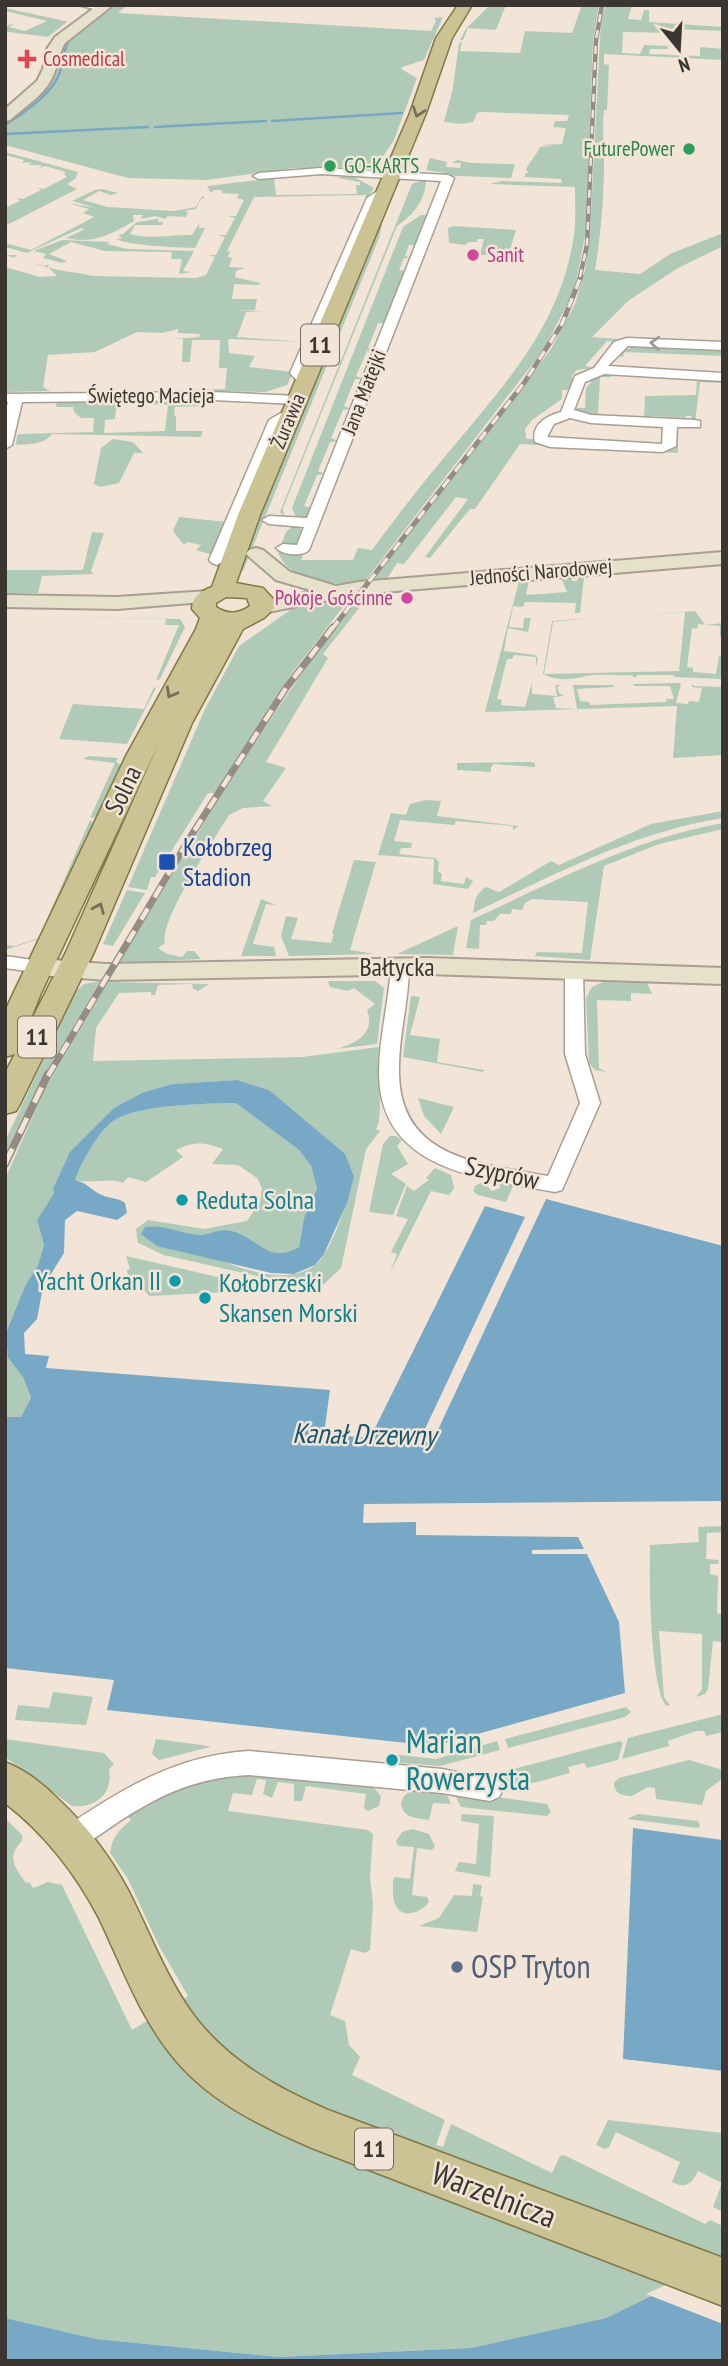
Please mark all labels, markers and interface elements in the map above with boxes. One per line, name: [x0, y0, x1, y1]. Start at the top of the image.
north arrow: [644, 14, 714, 84]
place label: Cosmedical: [43, 45, 125, 72]
marker: Cosmedical: [17, 49, 37, 69]
text: N: [676, 52, 693, 78]
one-way arrow: [413, 105, 427, 117]
place label: FuturePower: [584, 135, 675, 162]
marker: FuturePower: [681, 141, 697, 157]
place label: GO-KARTS: [344, 152, 419, 179]
marker: GO-KARTS: [322, 158, 338, 174]
place label: Sanit: [487, 241, 524, 268]
marker: Sanit: [465, 247, 481, 263]
road number: 11: [301, 324, 339, 366]
one-way arrow: [649, 335, 660, 350]
street label: Jana Matejki: [335, 346, 392, 439]
street label: Świętego Macieja: [88, 382, 214, 409]
street label: Żurawia: [264, 389, 311, 453]
street label: Jedności Narodowej: [468, 552, 613, 591]
place label: Pokoje Gościnne: [275, 584, 393, 611]
marker: Pokoje Gościnne: [399, 590, 415, 606]
one-way arrow: [166, 686, 180, 698]
street label: Solna: [97, 760, 148, 820]
place label: Kołobrzeg Stadion: [183, 830, 273, 893]
marker: Kołobrzeg Stadion: [157, 852, 177, 872]
one-way arrow: [91, 903, 105, 916]
street label: Bałtycka: [359, 950, 435, 983]
road number: 11: [18, 1016, 56, 1058]
street label: Szyprów: [462, 1149, 543, 1197]
place label: Reduta Solna: [196, 1183, 314, 1216]
marker: Reduta Solna: [174, 1192, 190, 1208]
place label: Yacht Orkan II: [36, 1264, 161, 1297]
place label: Kołobrzeski Skansen Morski: [219, 1266, 358, 1329]
marker: Yacht Orkan II: [167, 1273, 183, 1289]
marker: Kołobrzeski Skansen Morski: [197, 1290, 213, 1306]
water label: Kanał Drzewny: [292, 1414, 439, 1453]
place label: Marian Rowerzysta: [406, 1720, 530, 1799]
marker: Marian Rowerzysta: [384, 1752, 400, 1768]
place label: OSP Tryton: [471, 1945, 590, 1987]
marker: OSP Tryton: [449, 1959, 465, 1975]
road number: 11: [355, 2128, 393, 2170]
street label: Warzelnicza: [426, 2151, 563, 2237]

